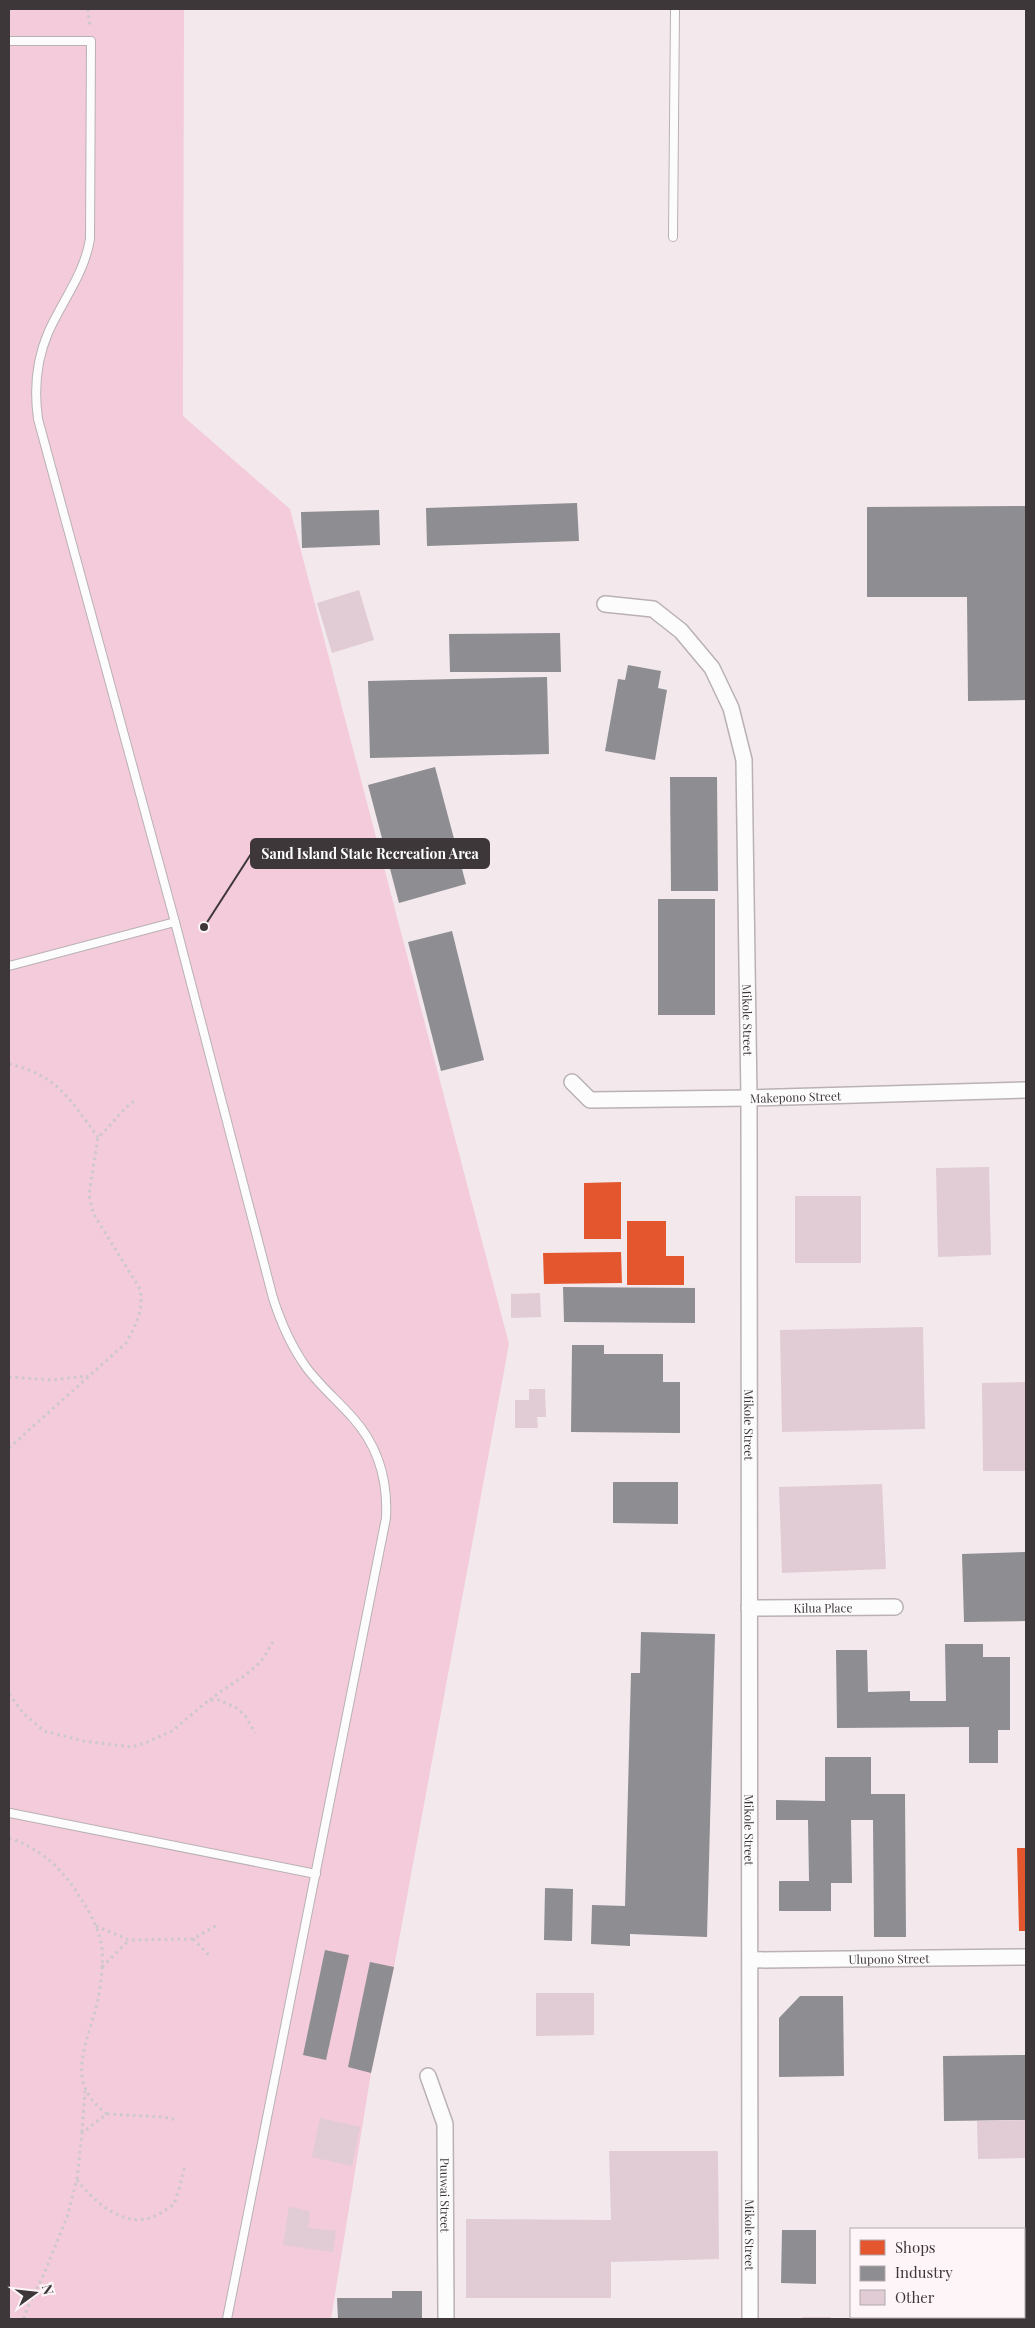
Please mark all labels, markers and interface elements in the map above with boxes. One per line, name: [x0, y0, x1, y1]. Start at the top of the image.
callout: Sand Island State Recreation Area: [251, 839, 489, 868]
text: Sand Island State Recreation Area: [261, 844, 480, 863]
street label: Mikole Street: [739, 984, 756, 1056]
street label: Makepono Street: [750, 1087, 842, 1106]
street label: Mikole Street: [741, 1389, 757, 1461]
street label: Kilua Place: [793, 1599, 853, 1616]
street label: Mikole Street: [742, 1794, 758, 1866]
street label: Ulupono Street: [848, 1950, 930, 1967]
street label: Puuwai Street: [437, 2158, 454, 2233]
street label: Mikole Street: [742, 2199, 758, 2271]
legend: [850, 2228, 1025, 2318]
text: Shops: [895, 2237, 936, 2257]
text: Industry: [895, 2262, 953, 2282]
north arrow: [10, 2268, 60, 2318]
text: N: [38, 2282, 59, 2297]
text: Other: [895, 2287, 935, 2307]

